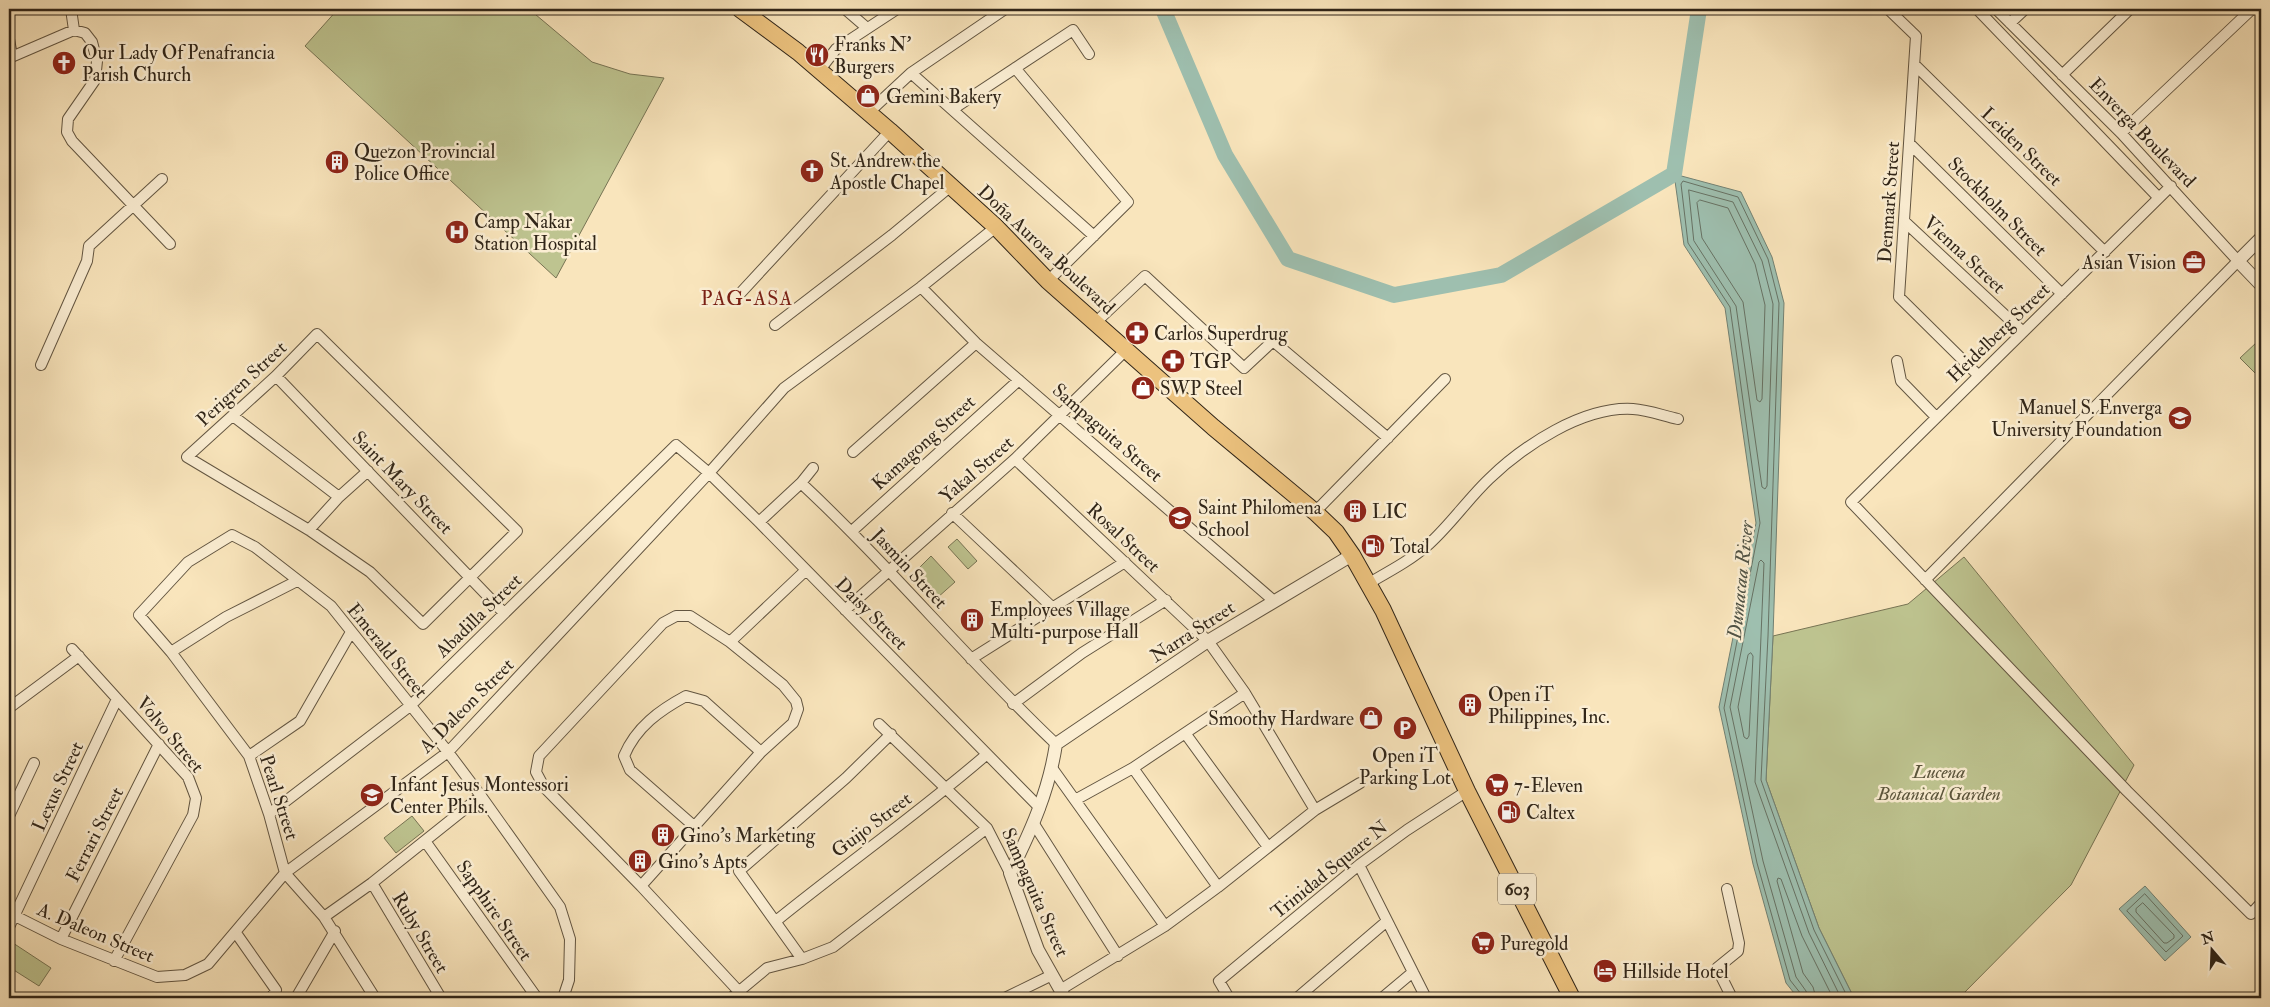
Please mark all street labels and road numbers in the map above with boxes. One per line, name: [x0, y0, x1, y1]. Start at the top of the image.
street label: Enverga Boulevard: [2084, 73, 2201, 193]
street label: Leiden Street: [1976, 102, 2067, 191]
street label: Denmark Street: [1873, 141, 1905, 264]
street label: Stockholm Street: [1943, 152, 2052, 261]
street label: Doña Aurora Boulevard: [972, 180, 1121, 320]
street label: Vienna Street: [1918, 211, 2010, 299]
street label: Heidelberg Street: [1942, 278, 2055, 388]
street label: Perigren Street: [192, 336, 292, 432]
street label: Sampaguita Street: [1047, 378, 1167, 488]
street label: Kamagong Street: [867, 390, 980, 496]
street label: Saint Mary Street: [347, 426, 458, 539]
street label: Yakal Street: [935, 431, 1019, 509]
street label: Rosal Street: [1082, 498, 1165, 578]
street label: Jasmin Street: [865, 523, 952, 614]
street label: Abadilla Street: [430, 569, 527, 664]
street label: Daisy Street: [830, 572, 913, 655]
street label: Narra Street: [1146, 596, 1239, 668]
street label: Emerald Street: [342, 598, 433, 703]
street label: A. Daleon Street: [413, 653, 519, 759]
street label: Volvo Street: [131, 691, 209, 778]
street label: Lexus Street: [27, 738, 89, 835]
street label: Pearl Street: [254, 752, 304, 843]
street label: Ferrari Street: [61, 783, 129, 886]
street label: Guijo Street: [827, 787, 916, 863]
street label: Trinidad Square N: [1266, 815, 1393, 924]
street label: Sampaguita Street: [995, 824, 1074, 961]
street label: Sapphire Street: [450, 856, 538, 966]
road number: 603: [1498, 874, 1536, 904]
street label: Ruby Street: [387, 888, 454, 978]
street label: A. Daleon Street: [33, 897, 158, 968]

